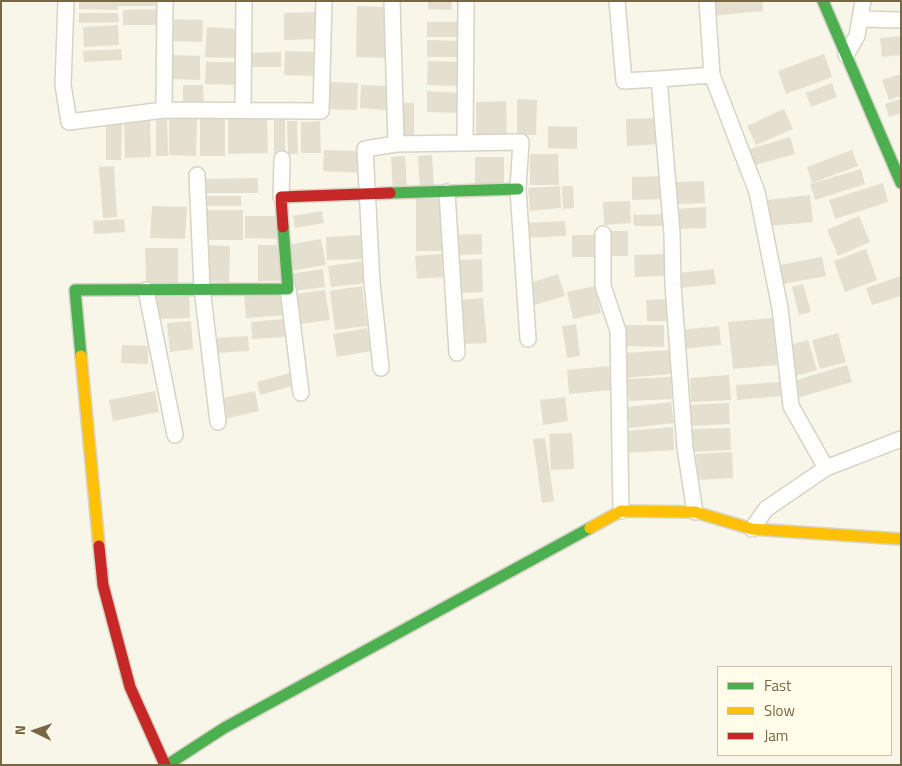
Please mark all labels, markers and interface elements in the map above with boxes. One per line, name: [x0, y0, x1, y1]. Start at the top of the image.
legend: [717, 666, 892, 756]
text: Fast: [764, 674, 791, 697]
text: Slow: [764, 699, 795, 722]
north arrow: [10, 706, 60, 756]
text: Jam: [764, 724, 788, 747]
text: N: [9, 725, 30, 736]

